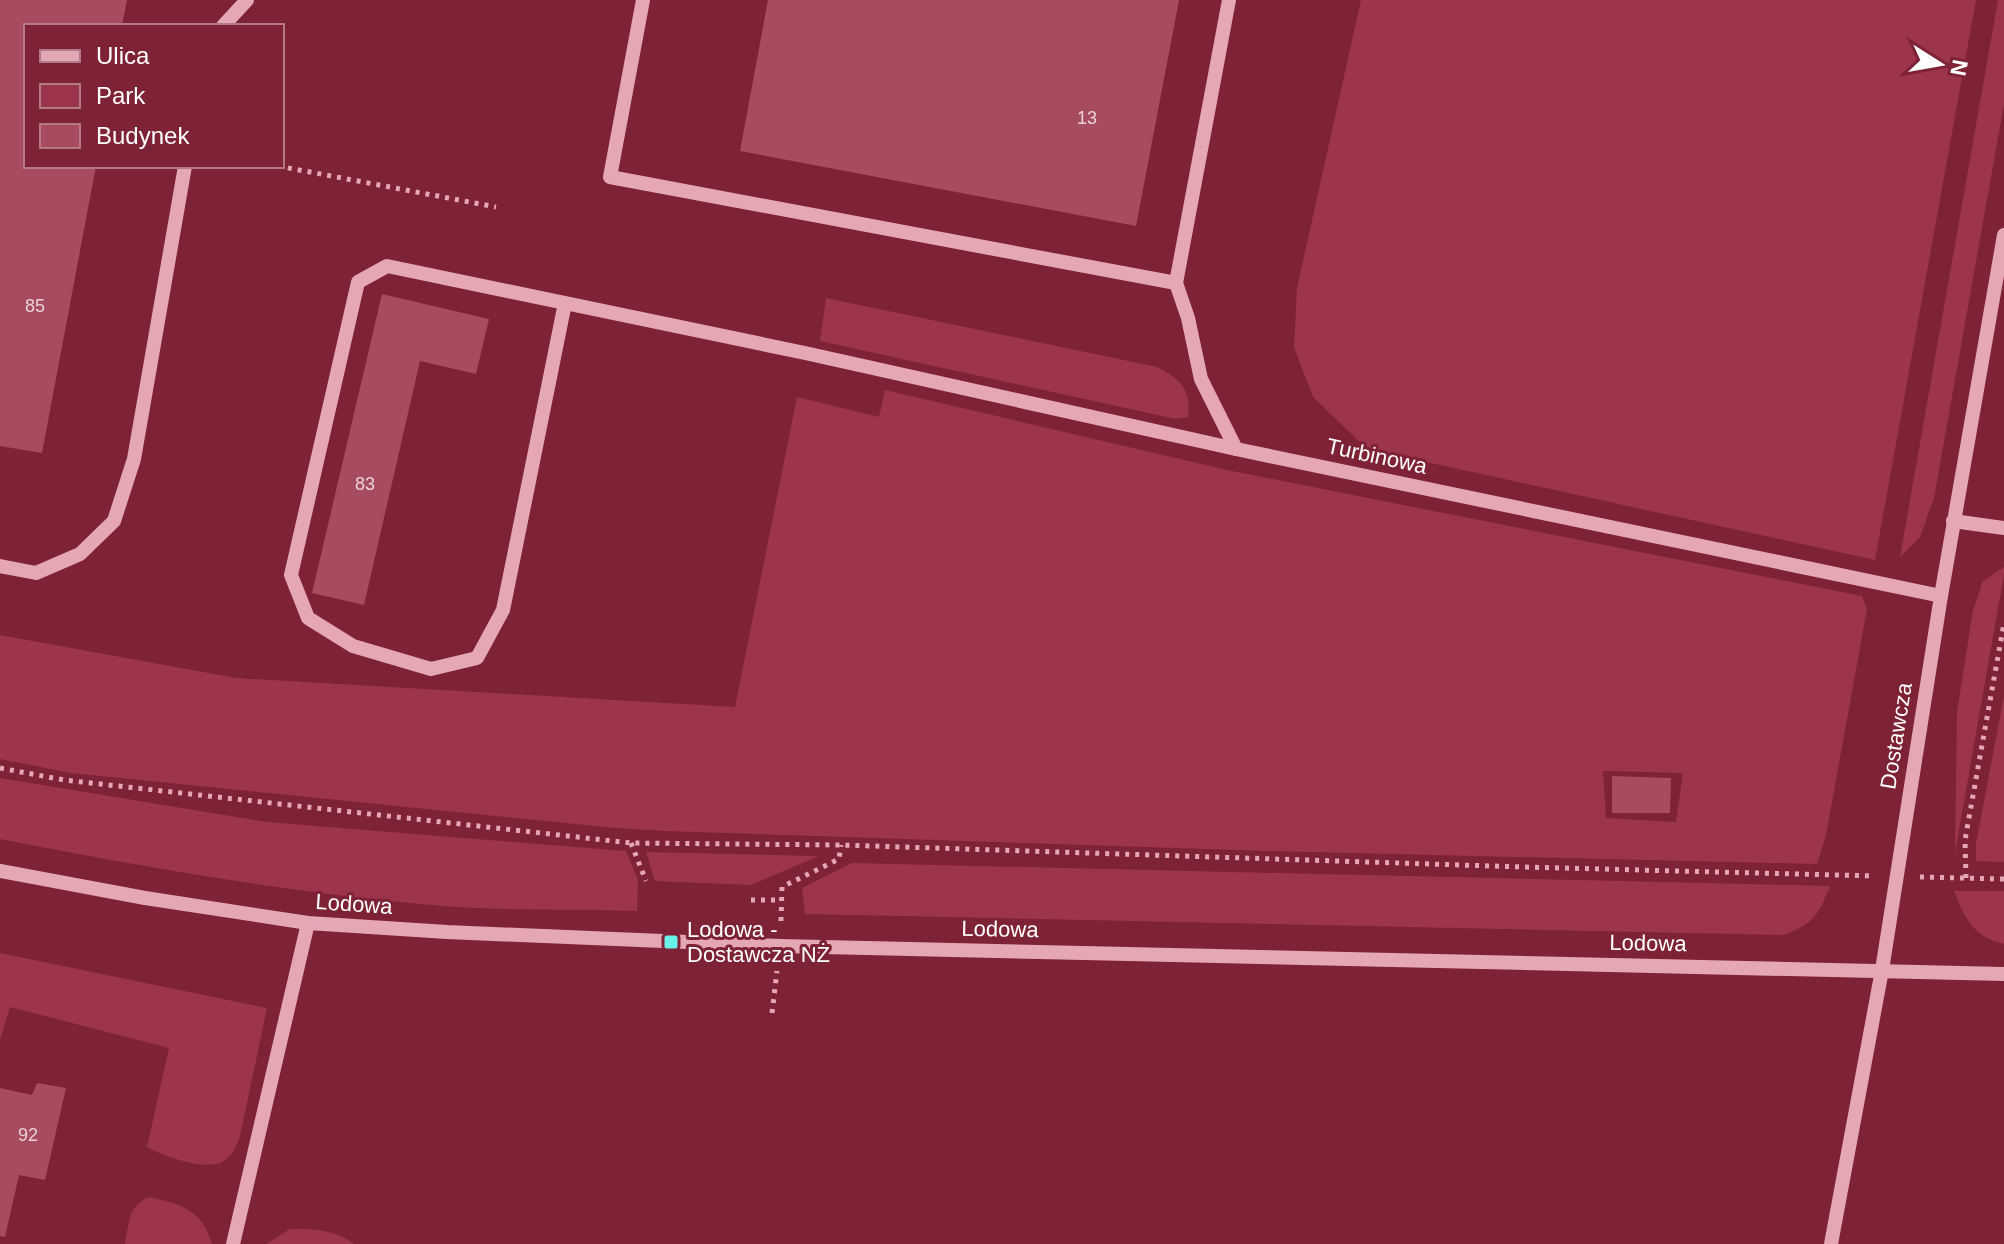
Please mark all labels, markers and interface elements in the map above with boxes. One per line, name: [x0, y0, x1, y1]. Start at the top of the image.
legend: [24, 24, 284, 168]
north arrow: [1900, 24, 1980, 104]
text: Ulica: [96, 42, 150, 69]
text: N: [1945, 58, 1973, 78]
text: Park: [96, 82, 146, 109]
house number: 13: [1077, 108, 1097, 128]
text: Budynek: [96, 122, 190, 149]
house number: 85: [25, 296, 45, 316]
street label: Turbinowa: [1325, 433, 1430, 479]
house number: 83: [355, 474, 375, 494]
street label: Dostawcza: [1875, 680, 1917, 791]
street label: Lodowa: [315, 889, 394, 919]
street label: Lodowa: [961, 916, 1040, 942]
place label: Lodowa - Dostawcza NŻ: [687, 917, 830, 967]
street label: Lodowa: [1609, 930, 1688, 956]
marker: Lodowa - Dostawcza NŻ: [662, 933, 680, 951]
house number: 92: [18, 1125, 38, 1145]

